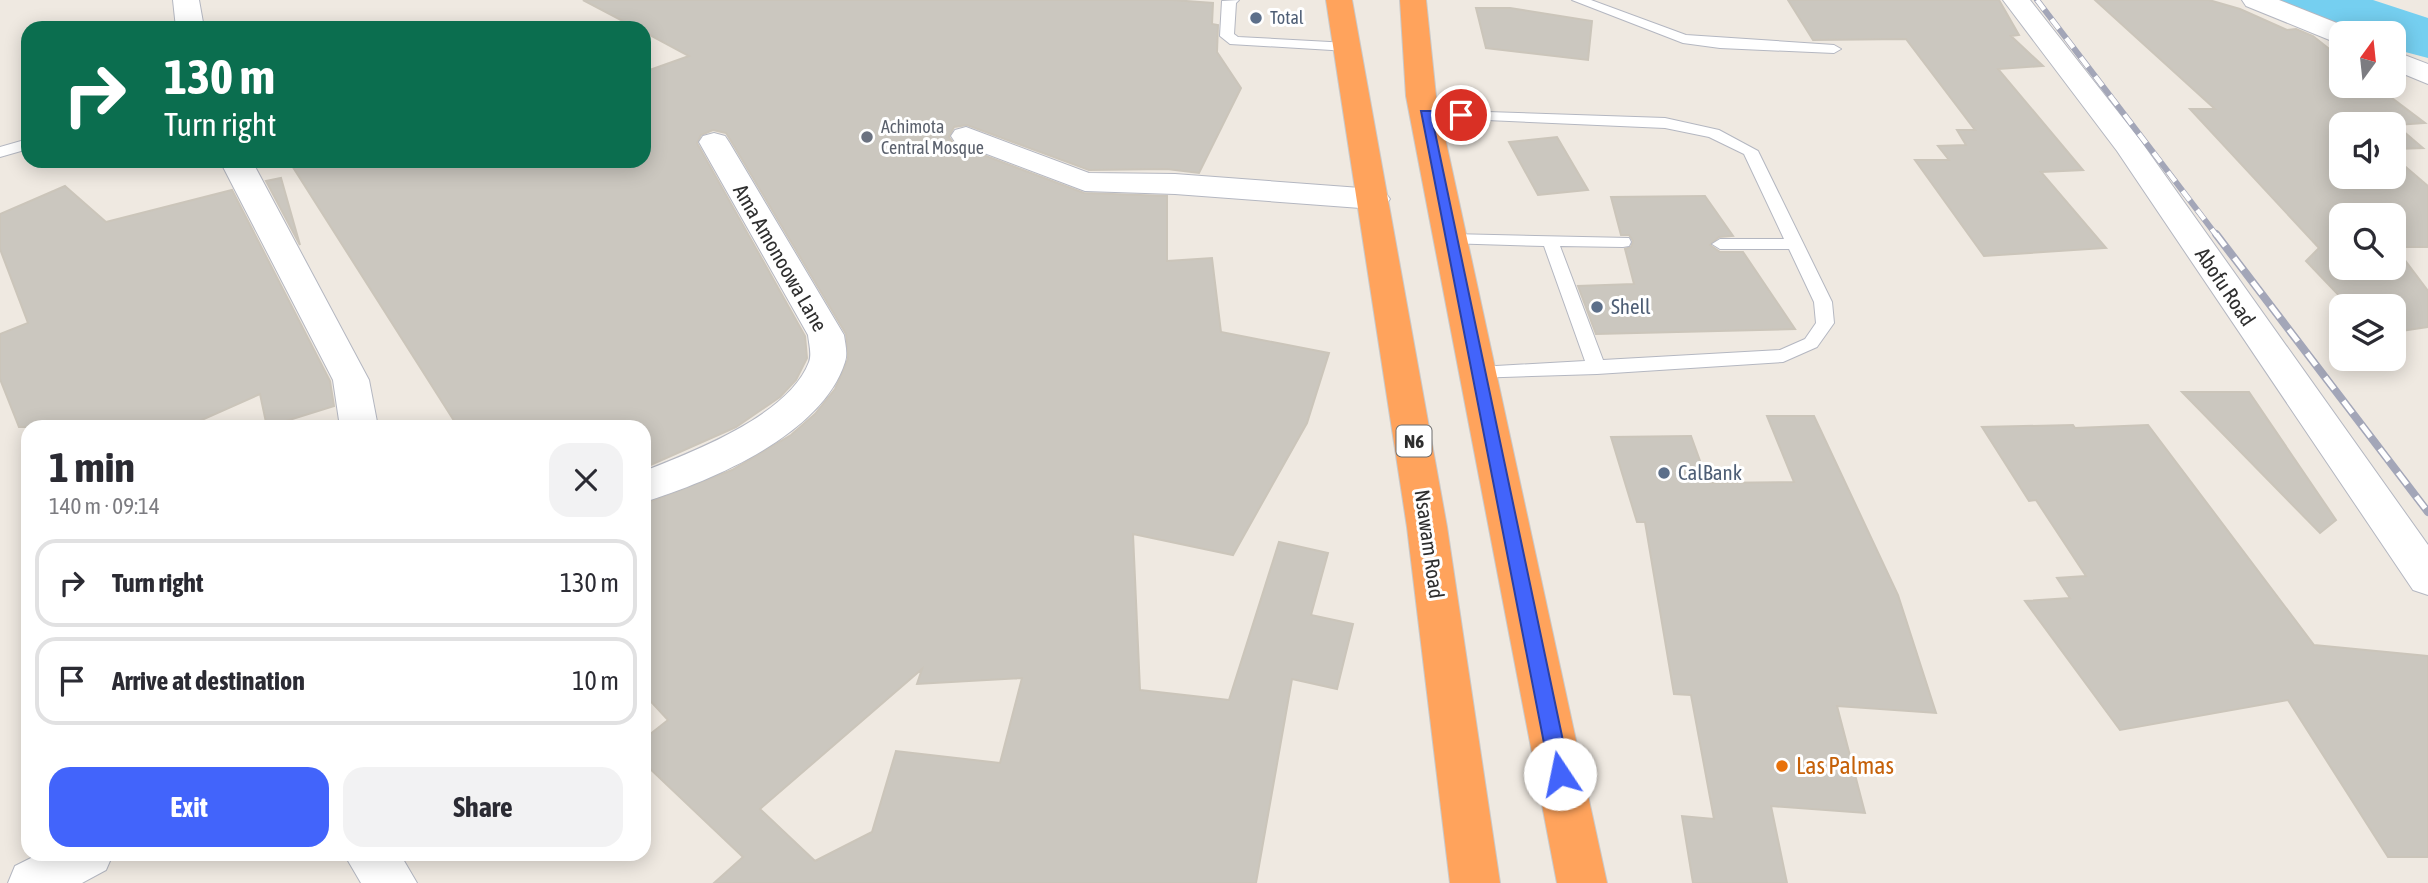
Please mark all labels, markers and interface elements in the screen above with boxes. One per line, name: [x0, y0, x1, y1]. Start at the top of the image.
place label: Total: [1270, 7, 1304, 28]
marker: Total: [1248, 10, 1264, 26]
north arrow: [2329, 21, 2406, 98]
map controls: [2329, 21, 2406, 371]
text: 130 m: [164, 48, 275, 104]
icon: right: [49, 49, 140, 140]
pin: [1431, 85, 1491, 145]
icon: arrive: [1442, 96, 1480, 134]
text: Turn right: [164, 106, 277, 143]
button: sound: [2329, 112, 2406, 189]
place label: Achimota Central Mosque: [881, 116, 984, 158]
marker: Achimota Central Mosque: [859, 129, 875, 145]
street label: Ama Amonoowa Lane: [729, 180, 833, 335]
button: search: [2329, 203, 2406, 280]
street label: Abofu Road: [2191, 243, 2261, 330]
place label: Shell: [1611, 294, 1651, 318]
button: layers: [2329, 294, 2406, 371]
marker: Shell: [1589, 299, 1605, 315]
road number: N6: [1396, 426, 1432, 456]
text: 1 min: [49, 443, 135, 491]
button: close: [549, 443, 623, 517]
place label: CalBank: [1678, 460, 1742, 484]
marker: CalBank: [1656, 465, 1672, 481]
street label: Nsawam Road: [1410, 488, 1450, 600]
text: 140 m · 09:14: [49, 493, 160, 519]
icon: right: [53, 564, 91, 602]
text: Turn right: [112, 568, 203, 598]
text: 130 m: [560, 568, 619, 598]
icon: arrive: [53, 662, 91, 700]
text: Arrive at destination: [112, 666, 305, 696]
text: 10 m: [572, 666, 619, 696]
position arrow: [1523, 737, 1597, 811]
place label: Las Palmas: [1796, 752, 1894, 779]
marker: Las Palmas: [1774, 758, 1790, 774]
button: Exit: [49, 767, 329, 847]
button: Share: [343, 767, 623, 847]

